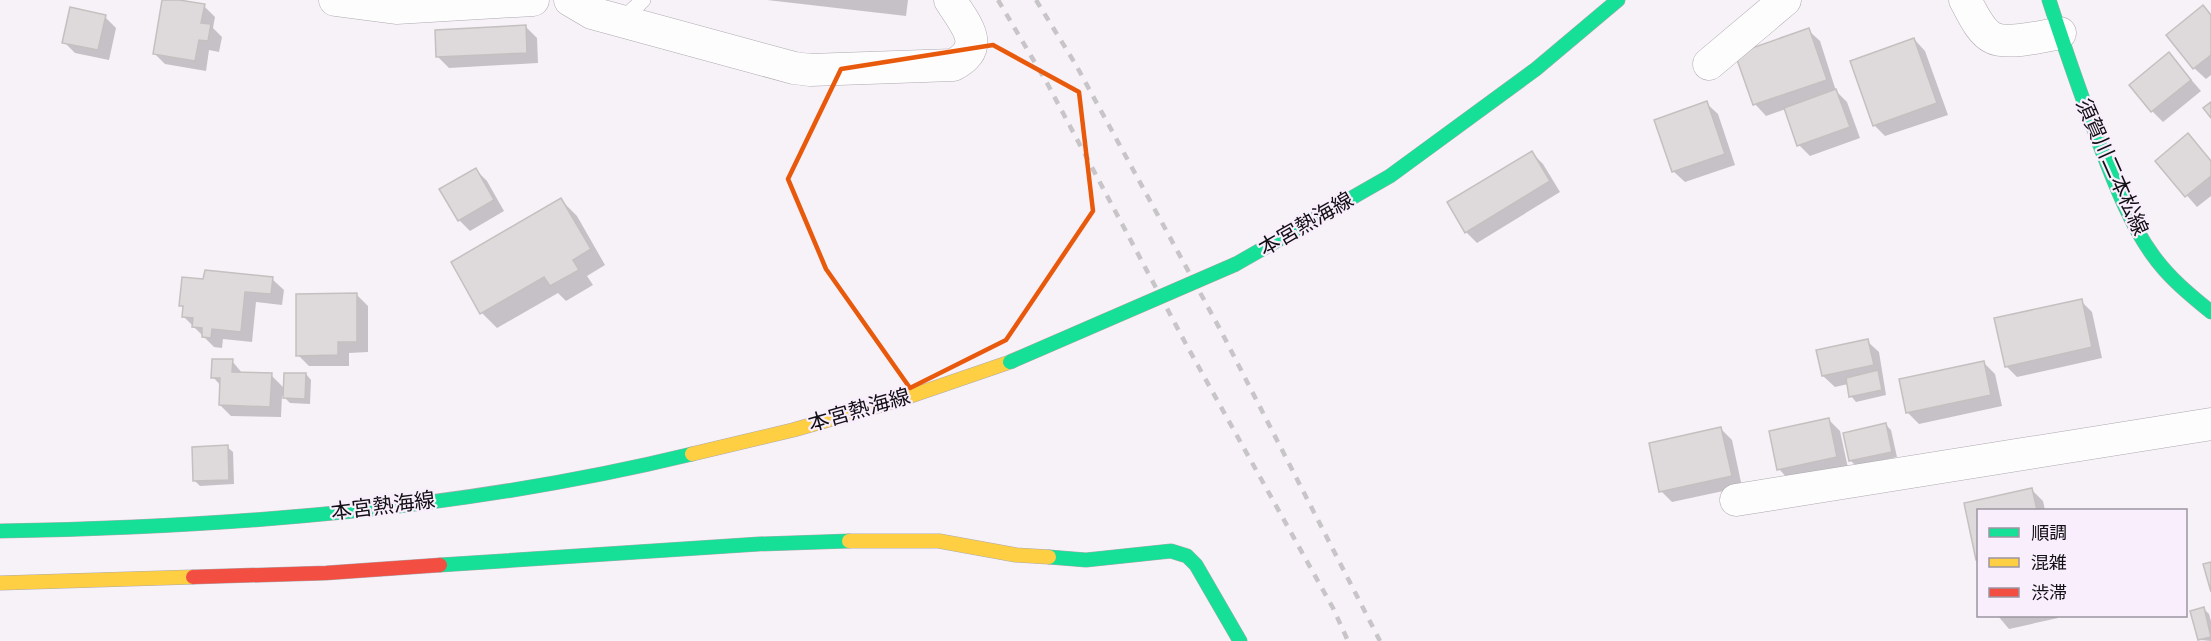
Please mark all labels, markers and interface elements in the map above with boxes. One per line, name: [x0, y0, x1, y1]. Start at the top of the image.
street label: 須賀川二本松線: [2068, 94, 2156, 240]
street label: 本宮熱海線: [1253, 185, 1359, 263]
street label: 本宮熱海線: [804, 381, 914, 439]
street label: 本宮熱海線: [329, 485, 437, 527]
legend: [1977, 509, 2187, 617]
text: 順調: [2031, 520, 2067, 546]
text: 混雑: [2031, 550, 2067, 576]
text: 渋滞: [2031, 580, 2067, 606]

